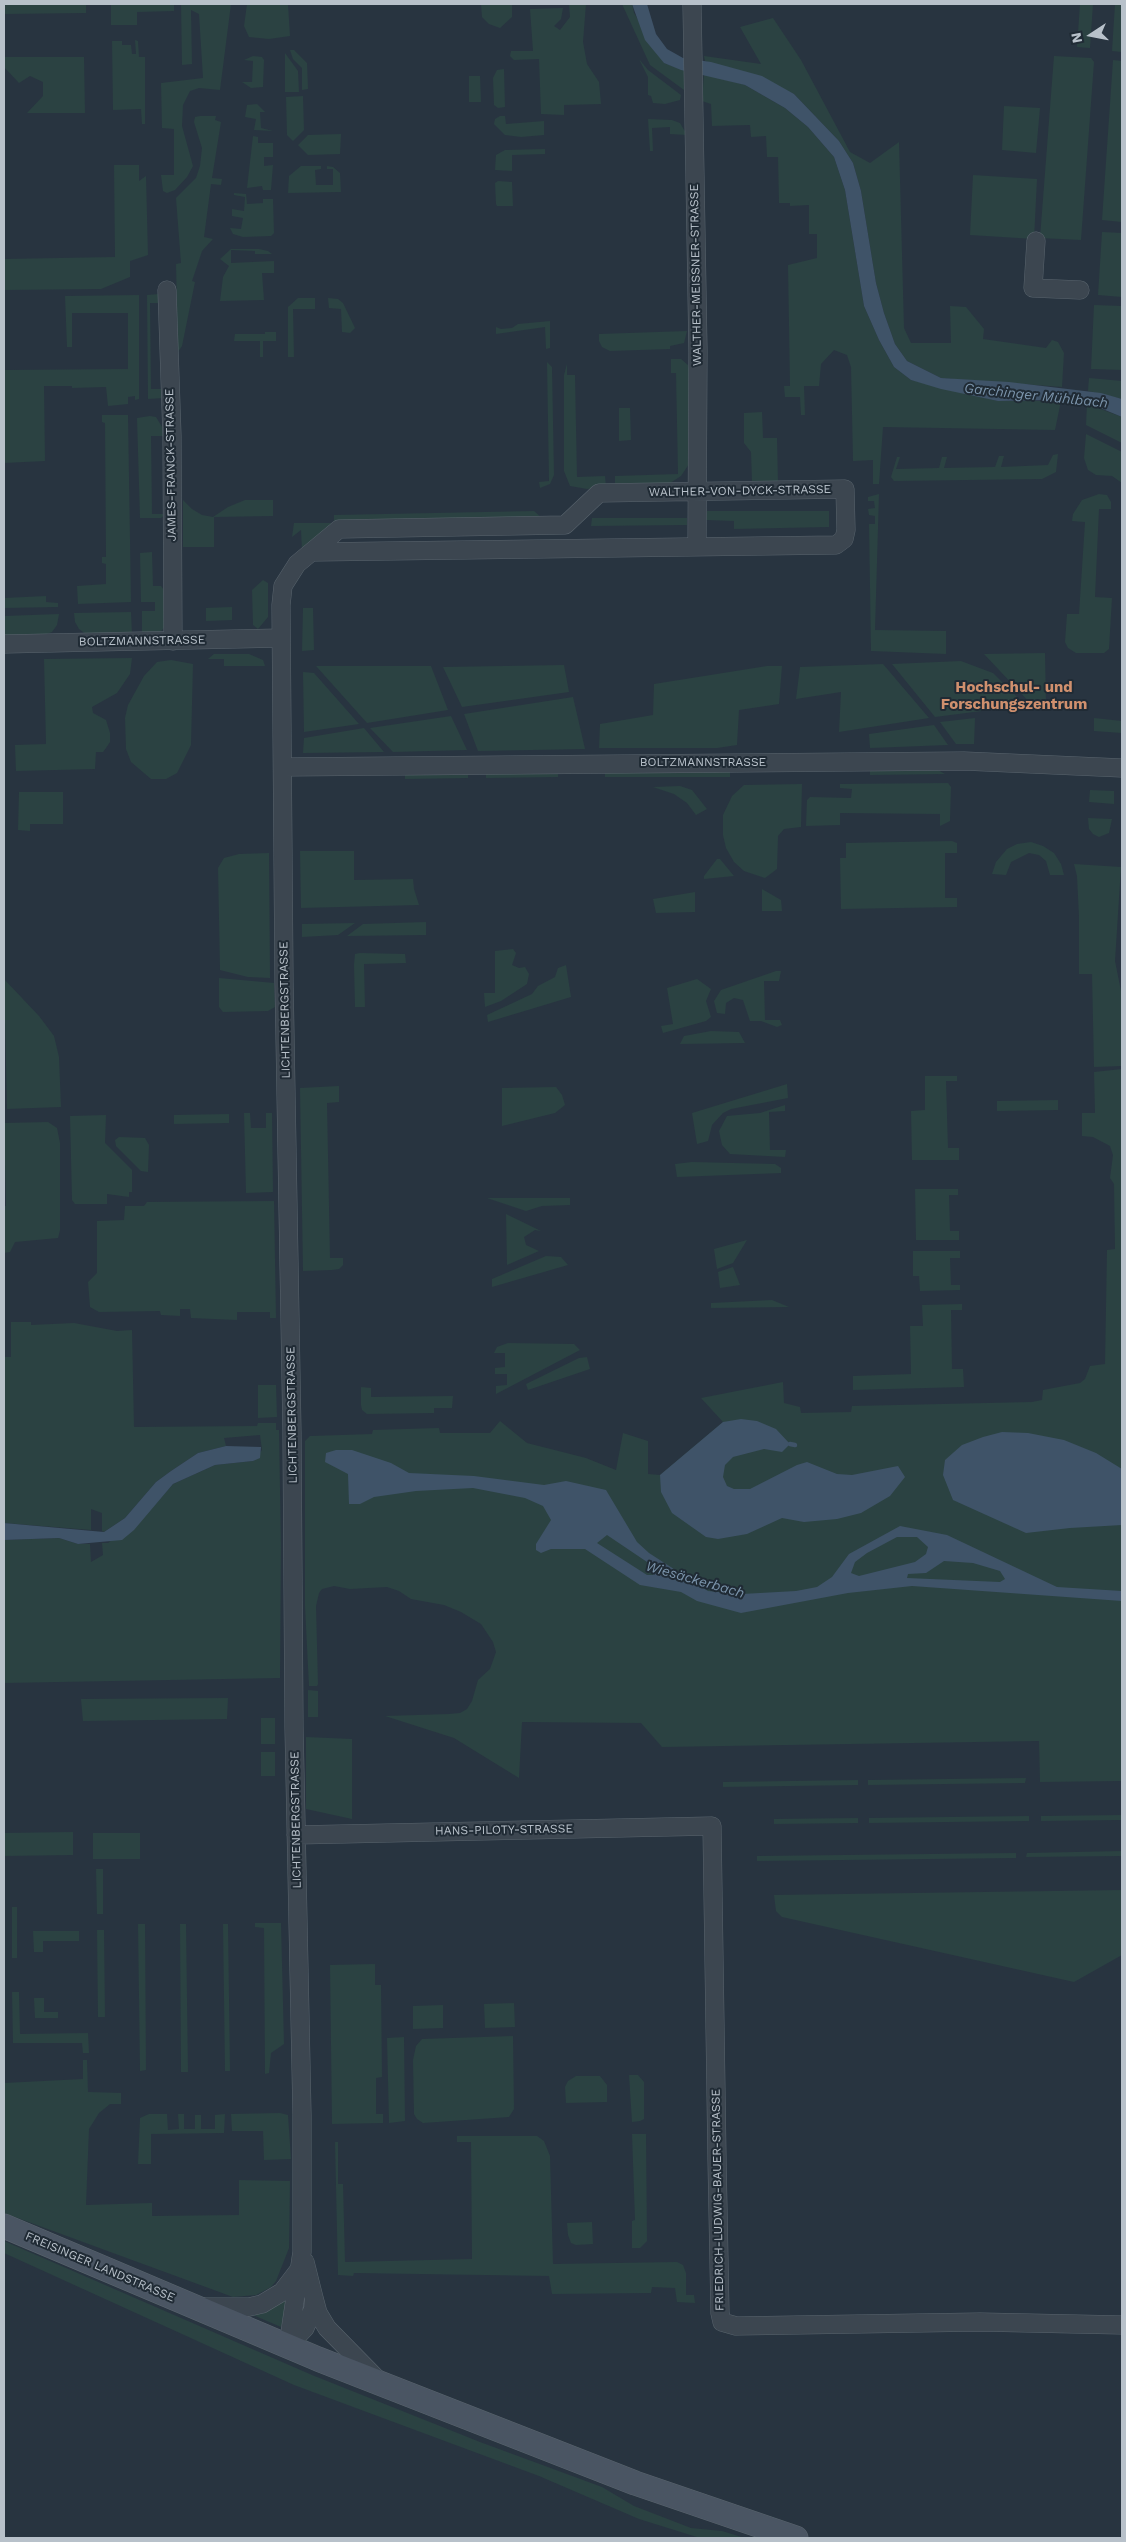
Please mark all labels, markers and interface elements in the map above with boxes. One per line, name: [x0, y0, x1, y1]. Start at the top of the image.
north arrow: [1066, 10, 1116, 60]
text: N: [1067, 31, 1085, 44]
street label: WALTHER-MEISSNER-STRASSE: [687, 184, 705, 366]
water label: Garchinger Mühlbach: [963, 380, 1109, 412]
street label: JAMES-FRANCK-STRASSE: [162, 388, 180, 542]
street label: WALTHER-VON-DYCK-STRASSE: [649, 482, 831, 500]
street label: BOLTZMANNSTRASSE: [79, 633, 205, 649]
district label: Hochschul- und Forschungszentrum: [941, 679, 1087, 714]
street label: BOLTZMANNSTRASSE: [640, 755, 766, 769]
street label: LICHTENBERGSTRASSE: [277, 941, 293, 1079]
street label: LICHTENBERGSTRASSE: [284, 1346, 300, 1484]
water label: Wiesäckerbach: [644, 1558, 746, 1602]
street label: LICHTENBERGSTRASSE: [288, 1751, 304, 1889]
street label: HANS-PILOTY-STRASSE: [435, 1822, 573, 1838]
street label: FRIEDRICH-LUDWIG-BAUER-STRASSE: [709, 2089, 727, 2311]
street label: FREISINGER LANDSTRASSE: [23, 2229, 177, 2305]

